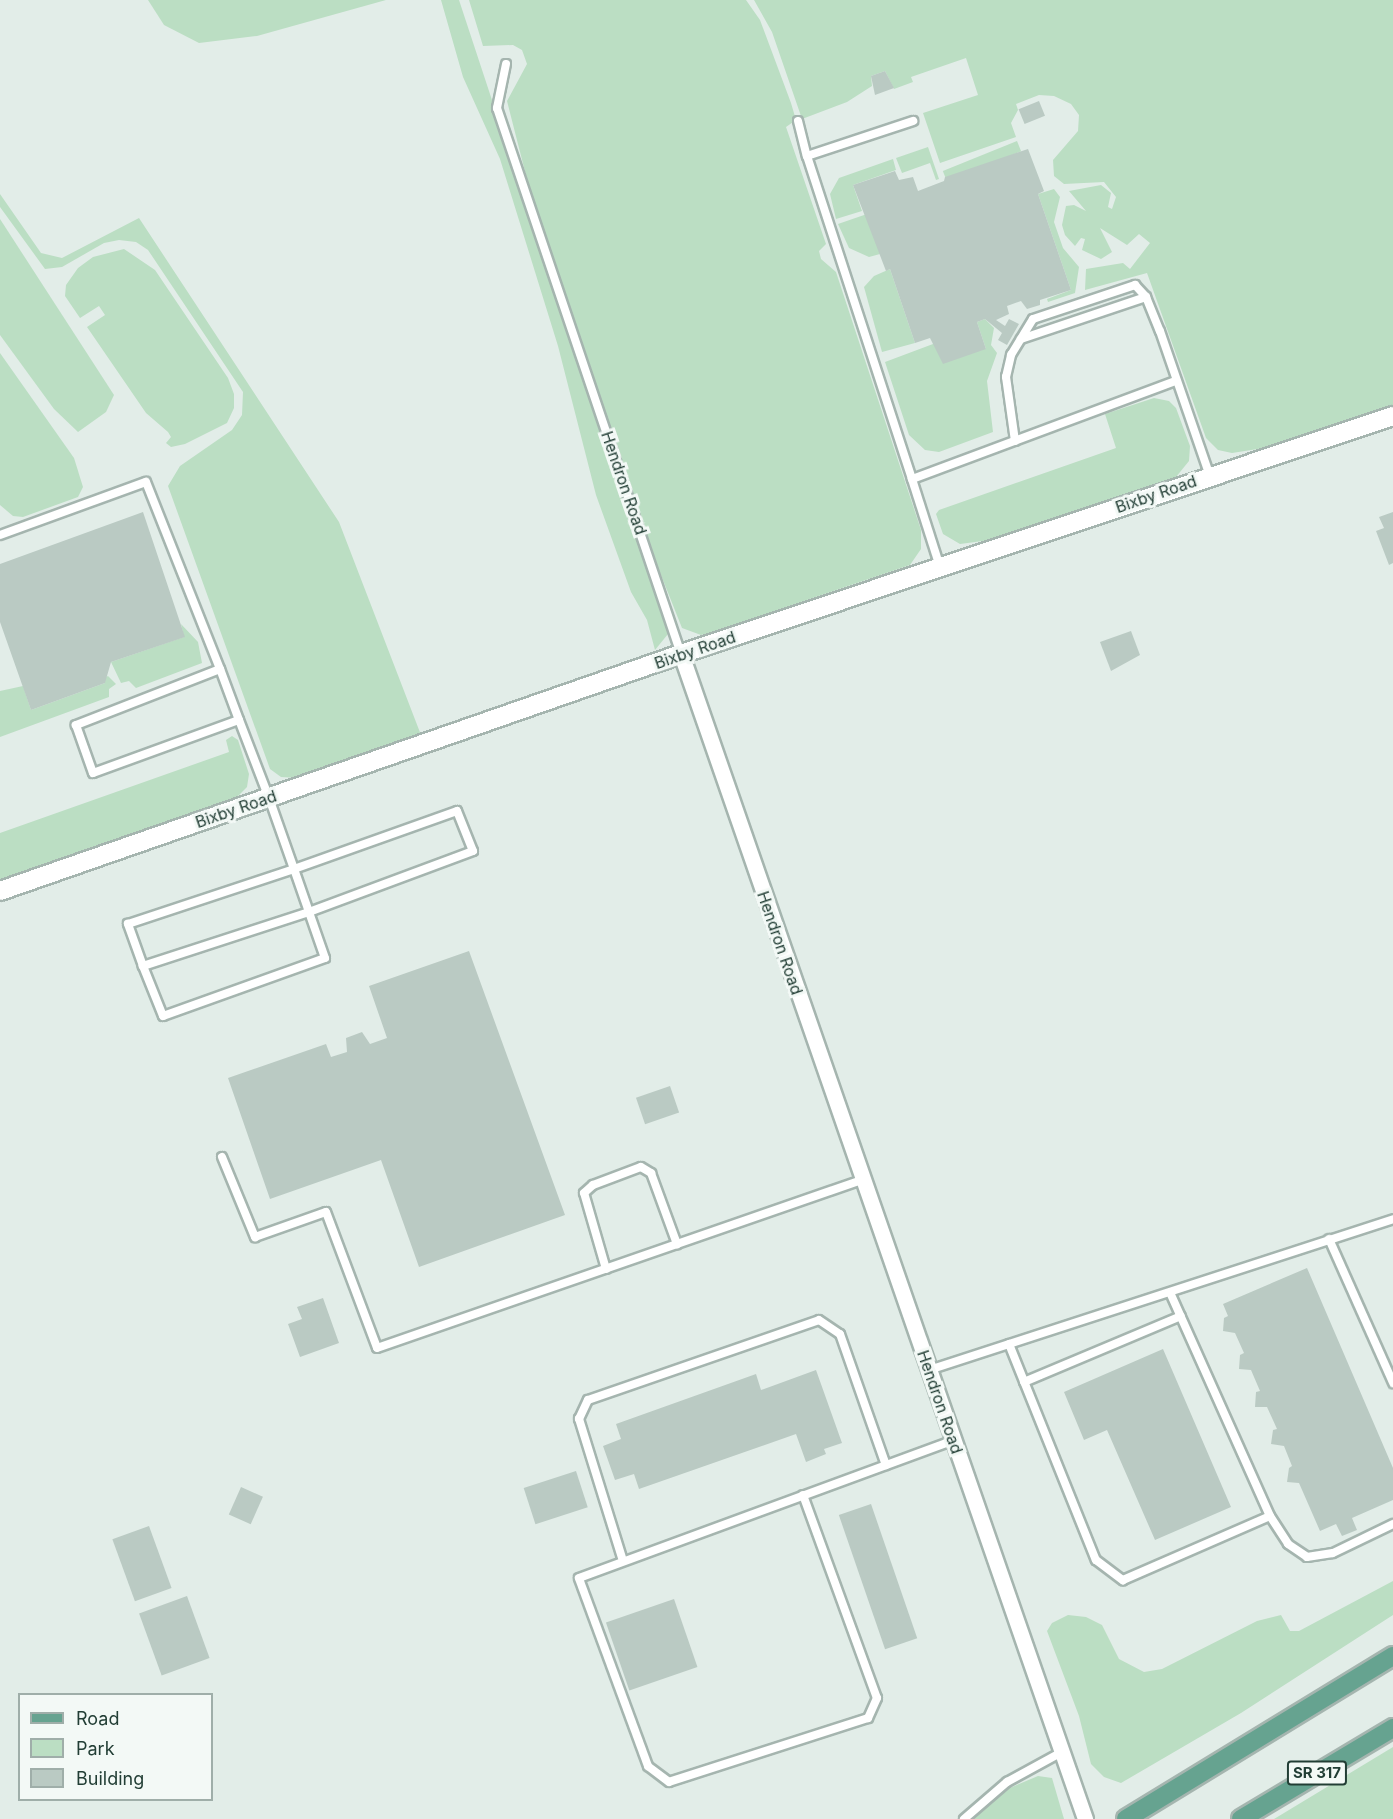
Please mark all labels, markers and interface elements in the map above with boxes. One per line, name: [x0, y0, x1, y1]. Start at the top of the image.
street label: Hendron Road: [597, 429, 651, 537]
street label: Bixby Road: [1113, 471, 1199, 517]
street label: Bixby Road: [652, 627, 738, 673]
street label: Bixby Road: [193, 786, 279, 832]
street label: Hendron Road: [753, 889, 807, 997]
street label: Hendron Road: [913, 1348, 967, 1456]
legend: [18, 1693, 213, 1801]
text: Road: [76, 1708, 119, 1729]
text: Park: [76, 1738, 115, 1759]
road number: SR 317: [1286, 1761, 1348, 1785]
text: Building: [76, 1768, 144, 1789]

